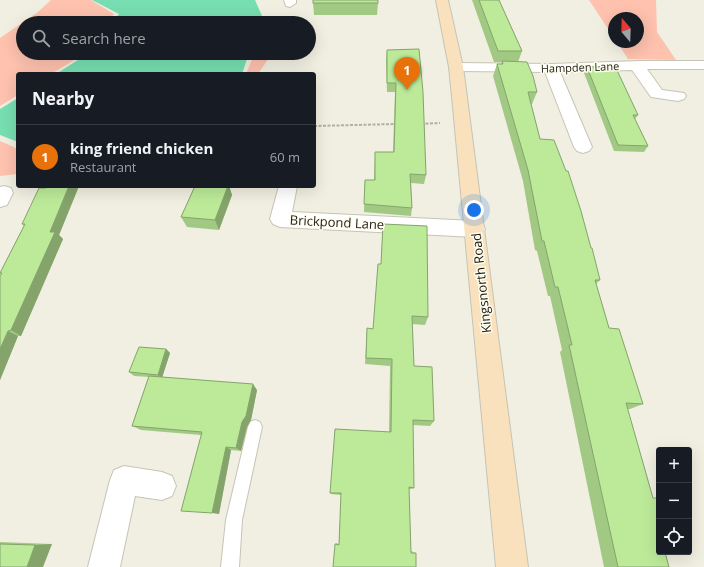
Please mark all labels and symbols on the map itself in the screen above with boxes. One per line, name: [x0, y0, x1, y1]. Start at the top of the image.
north arrow: [608, 12, 644, 48]
pin: 1: [394, 57, 420, 90]
street label: Hampden Lane: [541, 58, 619, 76]
your location: [464, 200, 484, 220]
street label: Brickpond Lane: [289, 211, 385, 233]
street label: Kingsnorth Road: [467, 232, 495, 334]

